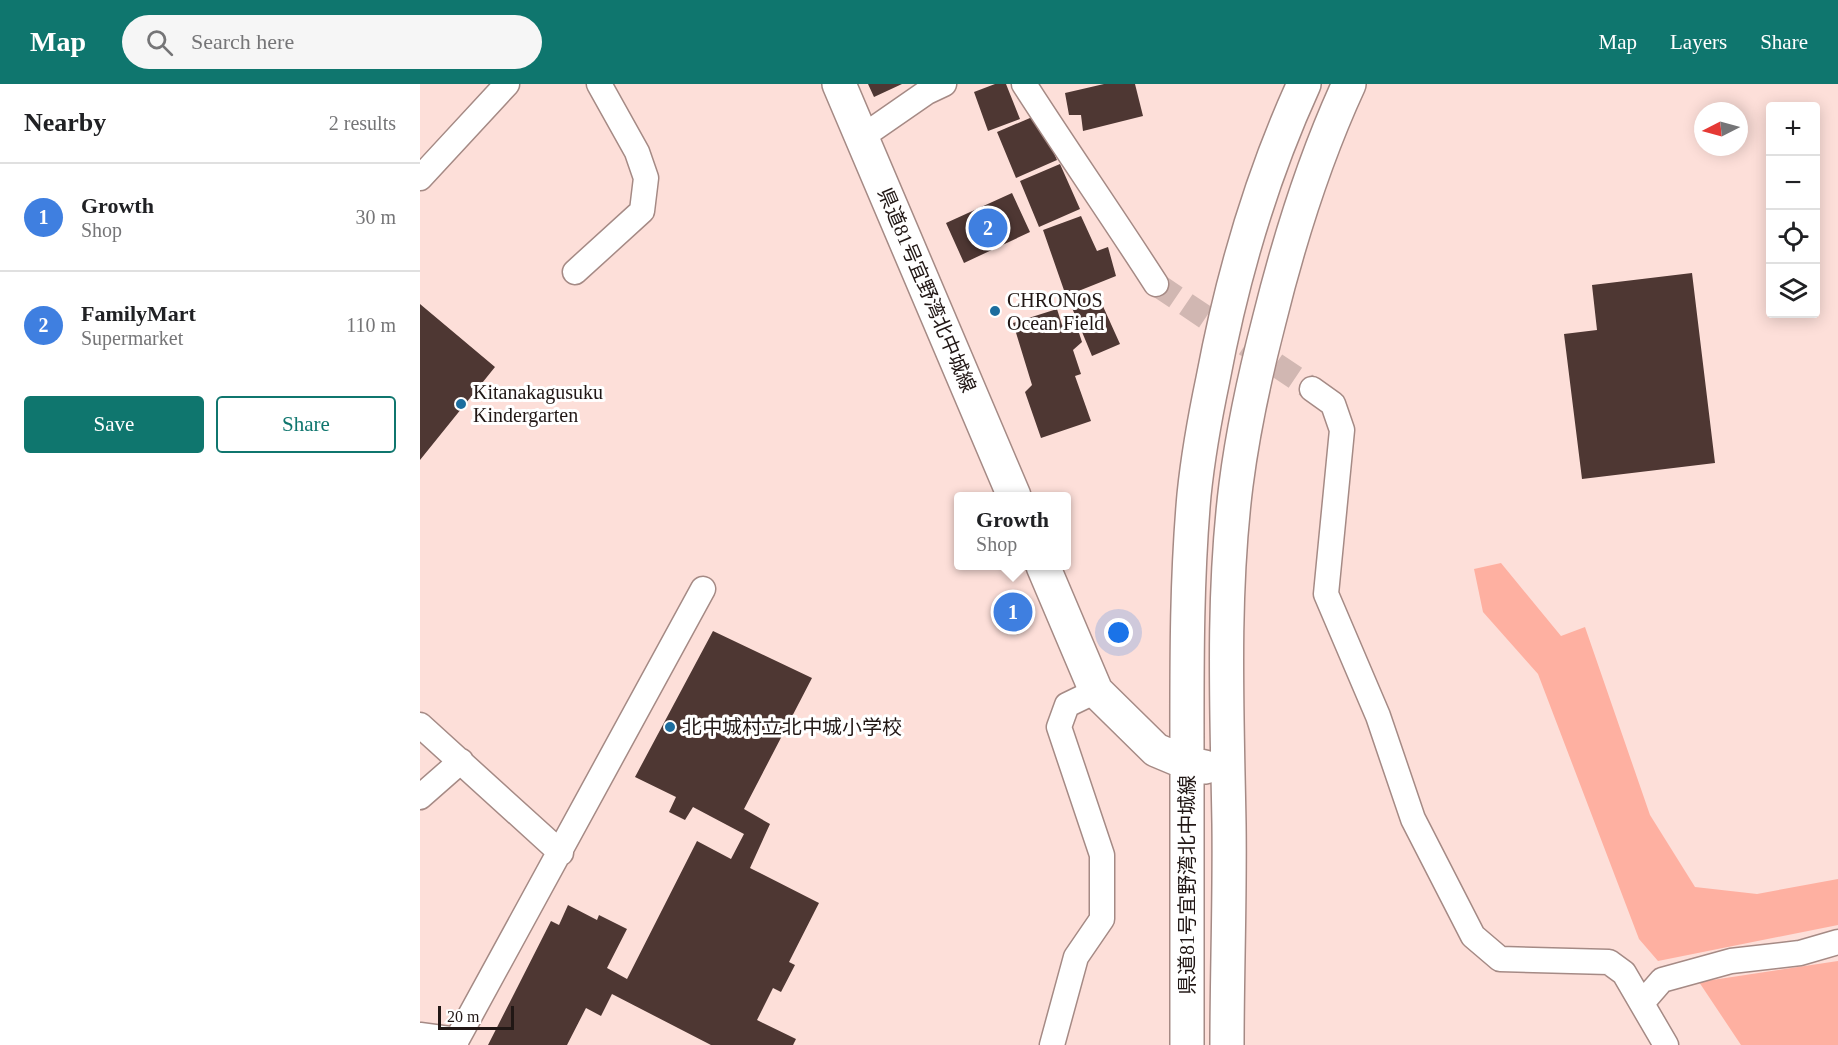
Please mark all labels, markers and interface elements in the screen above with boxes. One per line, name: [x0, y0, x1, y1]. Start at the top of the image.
search box: [122, 15, 542, 69]
text: Map: [30, 26, 86, 57]
icon: search: [143, 26, 176, 59]
text: Search here: [191, 29, 294, 54]
text: Map: [1599, 30, 1637, 54]
text: Layers: [1670, 30, 1727, 54]
text: Share: [1760, 30, 1808, 54]
north arrow: [1694, 102, 1748, 156]
map controls: [1766, 102, 1820, 318]
button: +: [1766, 102, 1820, 156]
text: Nearby: [24, 108, 106, 137]
text: 2 results: [329, 112, 396, 134]
button: −: [1766, 156, 1820, 210]
street label: 県道81号宜野湾北中城線: [874, 184, 980, 396]
text: Growth: [81, 193, 154, 218]
text: 1: [39, 206, 49, 228]
text: 30 m: [355, 206, 396, 228]
pin: 2: [968, 206, 1008, 250]
button: locate: [1766, 210, 1820, 264]
text: Shop: [81, 219, 122, 241]
button: layers: [1766, 264, 1820, 318]
place label: CHRONOS Ocean Field: [1007, 289, 1104, 334]
text: FamilyMart: [81, 301, 196, 326]
marker: CHRONOS Ocean Field: [988, 304, 1002, 318]
text: 2: [39, 314, 49, 336]
text: 110 m: [346, 314, 396, 336]
text: Supermarket: [81, 327, 183, 349]
place label: Kitanakagusuku Kindergarten: [473, 381, 603, 427]
button: Save: [24, 396, 204, 453]
button: Share: [216, 396, 396, 453]
marker: Kitanakagusuku Kindergarten: [454, 397, 468, 411]
popup: [954, 492, 1071, 570]
text: Growth: [976, 507, 1049, 532]
text: Shop: [976, 533, 1017, 555]
pin: 1: [994, 590, 1032, 634]
your location: [1104, 618, 1133, 647]
place label: 北中城村立北中城小学校: [682, 716, 902, 738]
marker: 北中城村立北中城小学校: [663, 720, 677, 734]
street label: 県道81号宜野湾北中城線: [1176, 775, 1198, 995]
scale bar: [438, 1003, 514, 1030]
text: 20 m: [447, 1008, 479, 1025]

